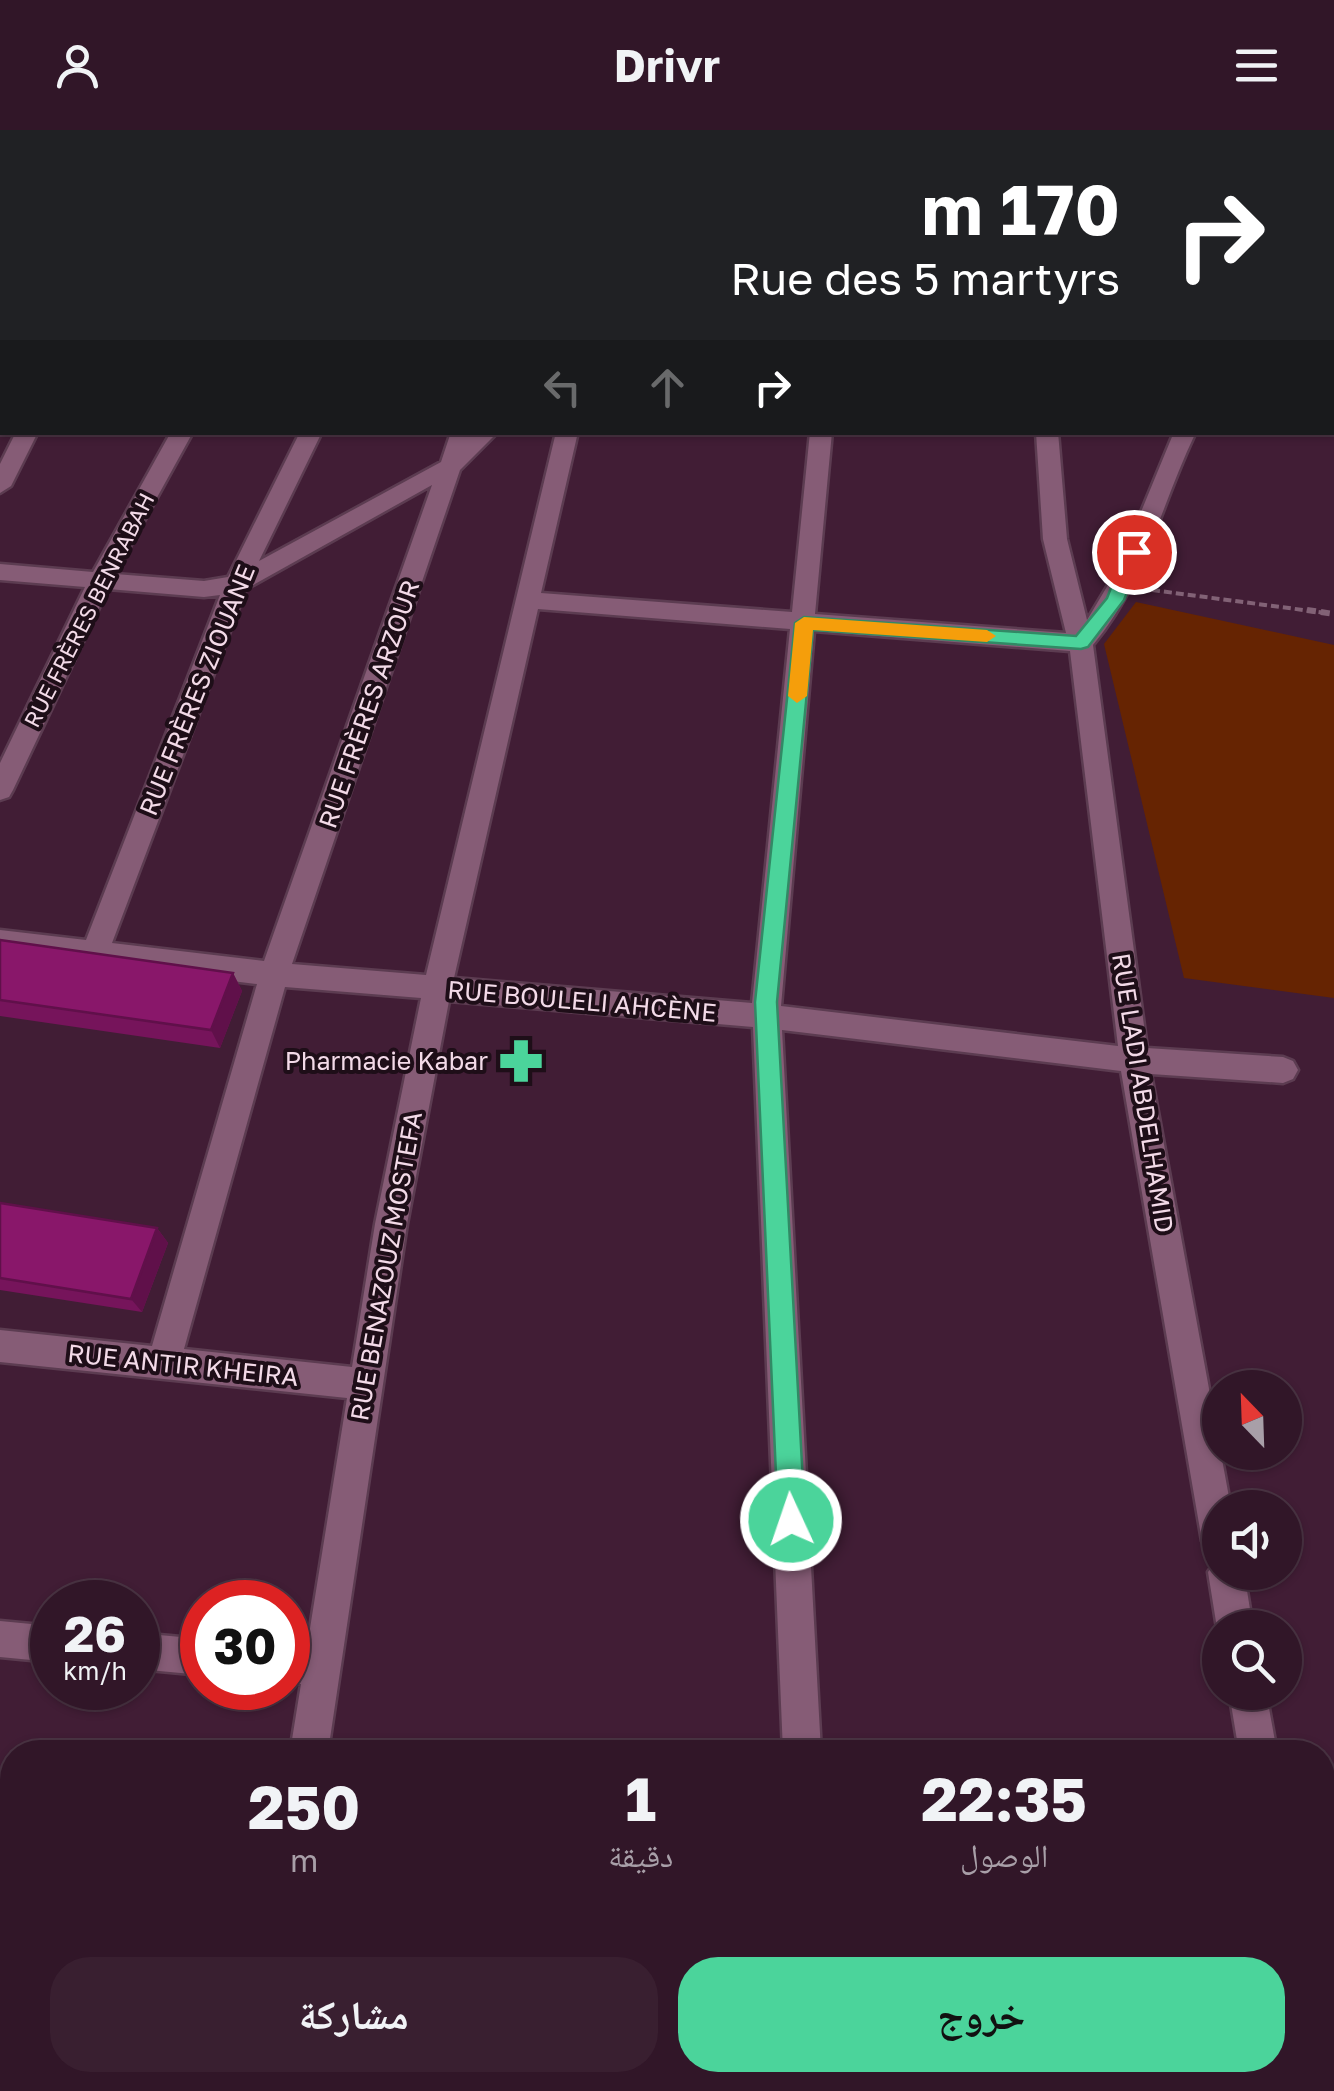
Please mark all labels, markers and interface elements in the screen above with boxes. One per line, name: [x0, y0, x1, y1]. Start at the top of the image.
icon: person: [50, 38, 105, 93]
text: Drivr: [614, 38, 720, 92]
icon: menu: [1229, 38, 1284, 93]
text: 170 m: [922, 166, 1120, 250]
icon: right: [1155, 170, 1285, 300]
text: Rue des 5 martyrs: [730, 251, 1120, 305]
icon: left: [535, 360, 590, 415]
icon: ahead: [640, 360, 695, 415]
icon: right: [745, 360, 800, 415]
street label: RUE FRÈRES BENRABAH: [18, 488, 159, 732]
pin: [1092, 510, 1177, 595]
icon: arrive: [1107, 525, 1162, 580]
street label: RUE FRÈRES ZIOUANE: [132, 560, 261, 820]
street label: RUE FRÈRES ARZOUR: [311, 576, 426, 832]
street label: RUE LADI ABDELHAMID: [1106, 951, 1181, 1235]
street label: RUE BOULELI AHCÈNE: [446, 973, 718, 1028]
pharmacy icon: Pharmacie Kabar: [497, 1037, 545, 1085]
place label: Pharmacie Kabar: [285, 1045, 488, 1076]
street label: RUE BENAZOUZ MOSTEFA: [343, 1109, 428, 1423]
street label: RUE ANTIR KHEIRA: [66, 1337, 300, 1392]
north arrow: [1202, 1370, 1302, 1470]
map controls: [1202, 1370, 1302, 1710]
position arrow: [739, 1468, 843, 1572]
button: sound: [1202, 1490, 1302, 1590]
speed limit sign: 30: [180, 1580, 310, 1710]
text: 26: [64, 1603, 126, 1663]
button: search: [1202, 1610, 1302, 1710]
text: km/h: [63, 1655, 127, 1686]
text: 1: [625, 1762, 656, 1834]
text: 22:35: [921, 1762, 1087, 1834]
text: 250: [248, 1770, 360, 1842]
text: دقيقة: [608, 1836, 673, 1874]
text: الوصول: [960, 1836, 1048, 1874]
text: m: [290, 1841, 318, 1879]
button: مشاركة: [50, 1957, 658, 2072]
button: خروج: [678, 1957, 1285, 2072]

